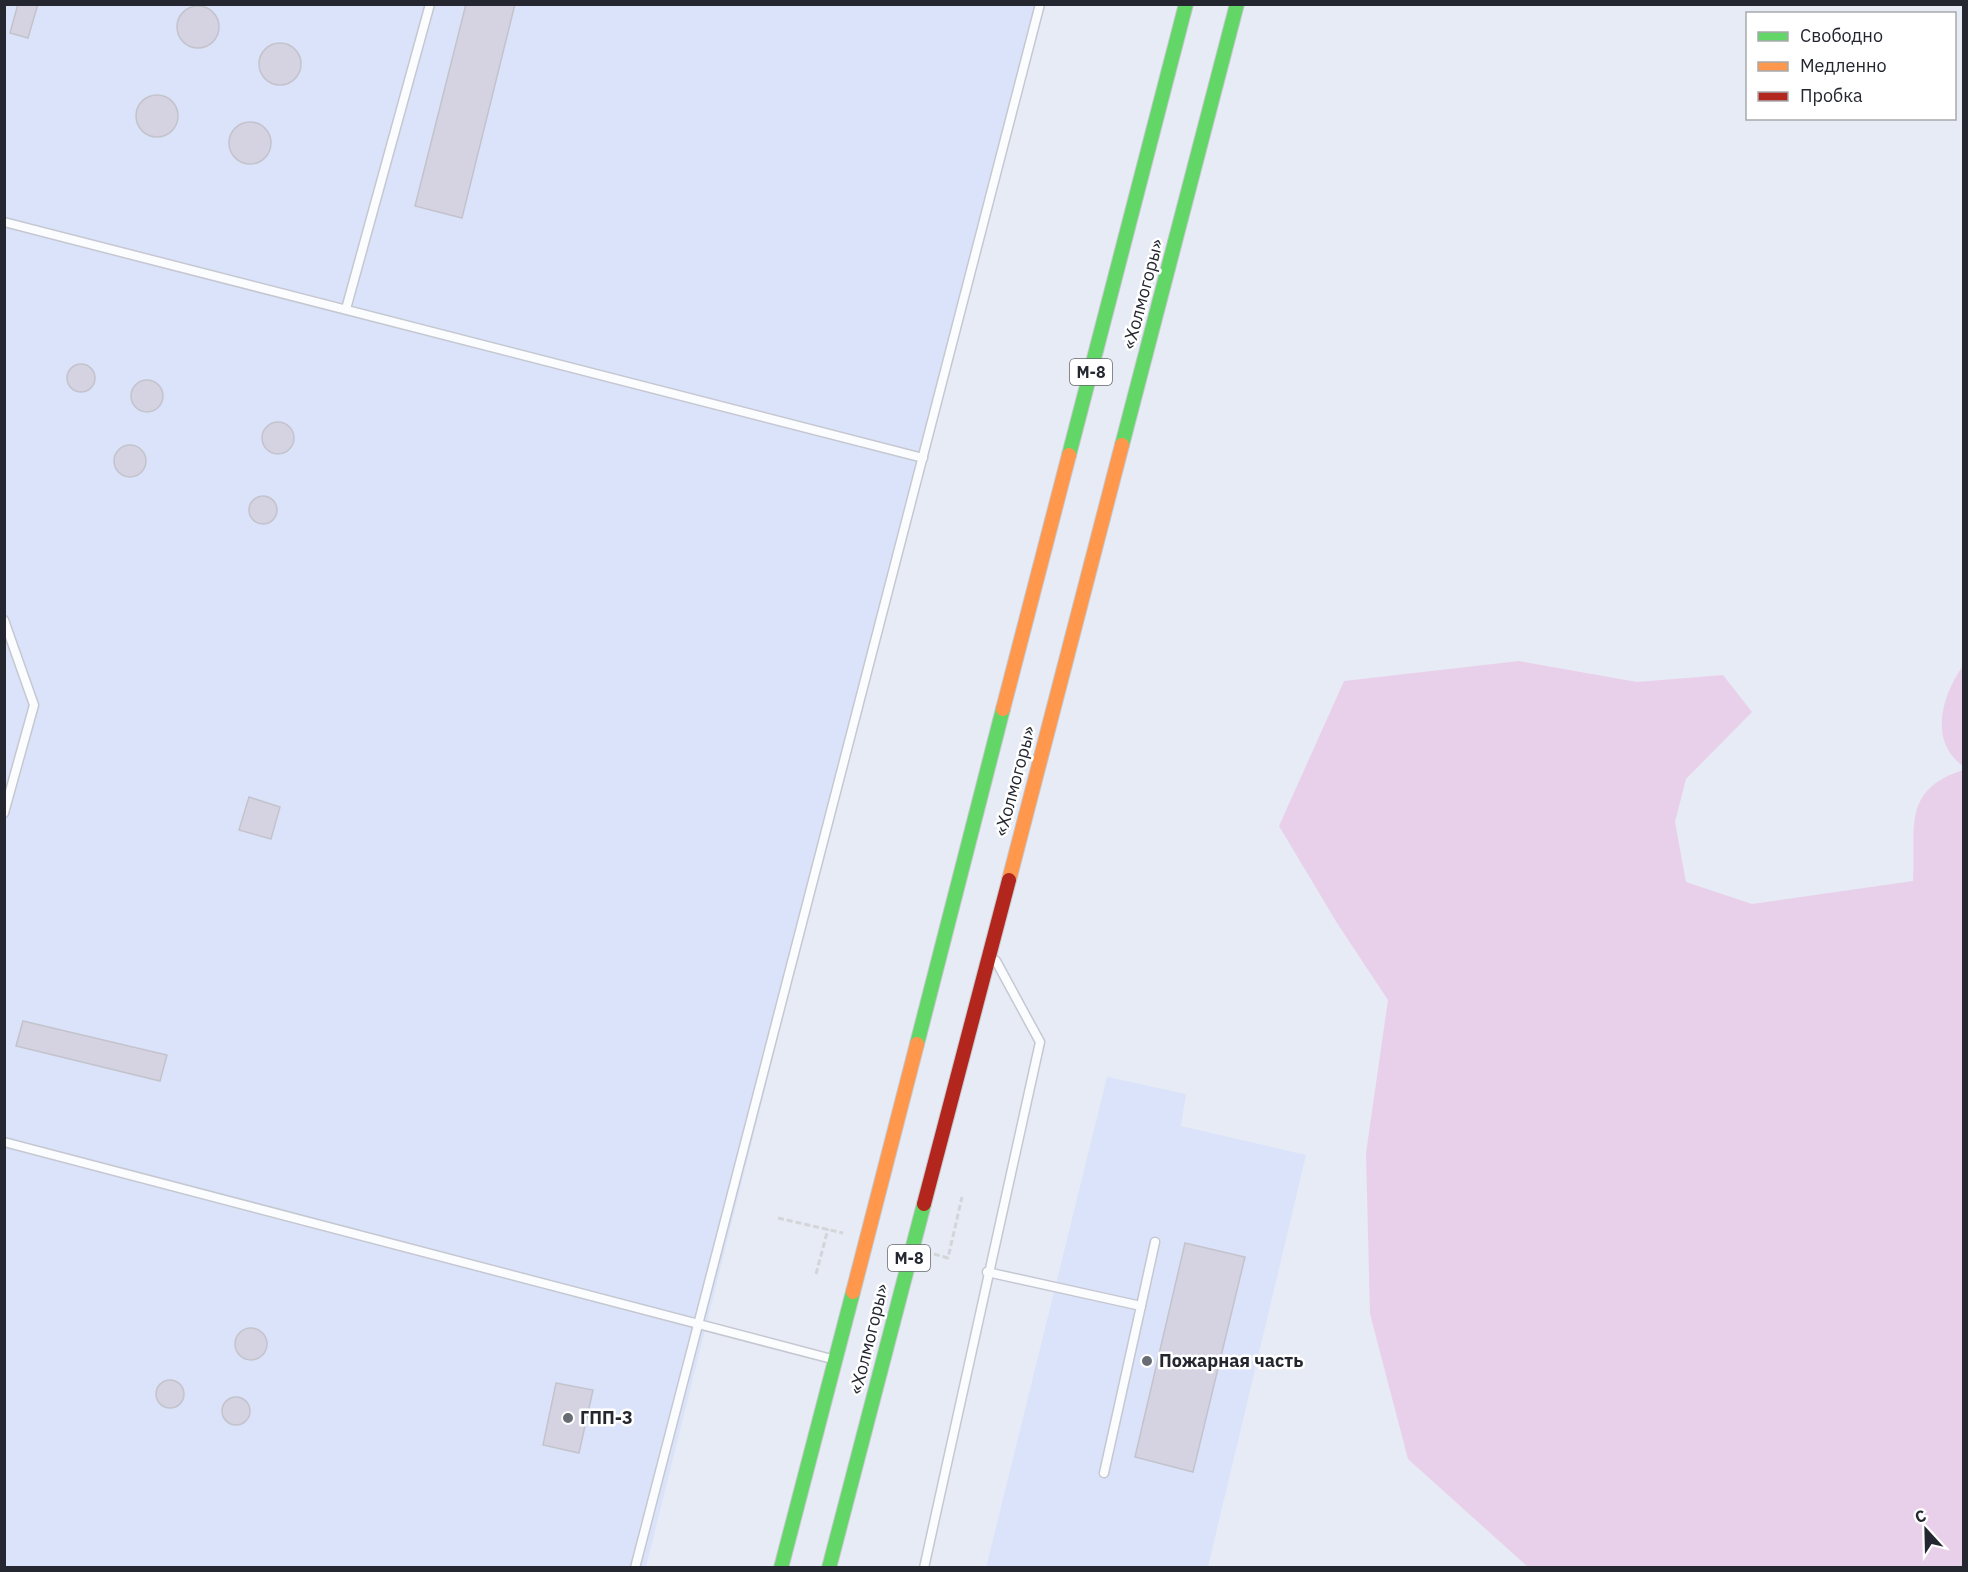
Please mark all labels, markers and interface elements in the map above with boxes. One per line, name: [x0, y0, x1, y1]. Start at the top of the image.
legend: [1746, 12, 1956, 120]
text: Свободно: [1800, 24, 1883, 47]
text: Медленно: [1800, 54, 1887, 77]
text: Пробка: [1800, 84, 1863, 107]
street label: «Холмогоры»: [1117, 236, 1168, 351]
road number: М-8: [1070, 359, 1112, 385]
street label: «Холмогоры»: [989, 723, 1040, 838]
road number: М-8: [888, 1245, 930, 1271]
street label: «Холмогоры»: [844, 1281, 893, 1397]
place label: Пожарная часть: [1159, 1349, 1303, 1372]
marker: Пожарная часть: [1140, 1354, 1154, 1368]
place label: ГПП-3: [580, 1406, 633, 1429]
marker: ГПП-3: [561, 1411, 575, 1425]
north arrow: [1896, 1500, 1956, 1560]
text: С: [1912, 1505, 1929, 1527]

